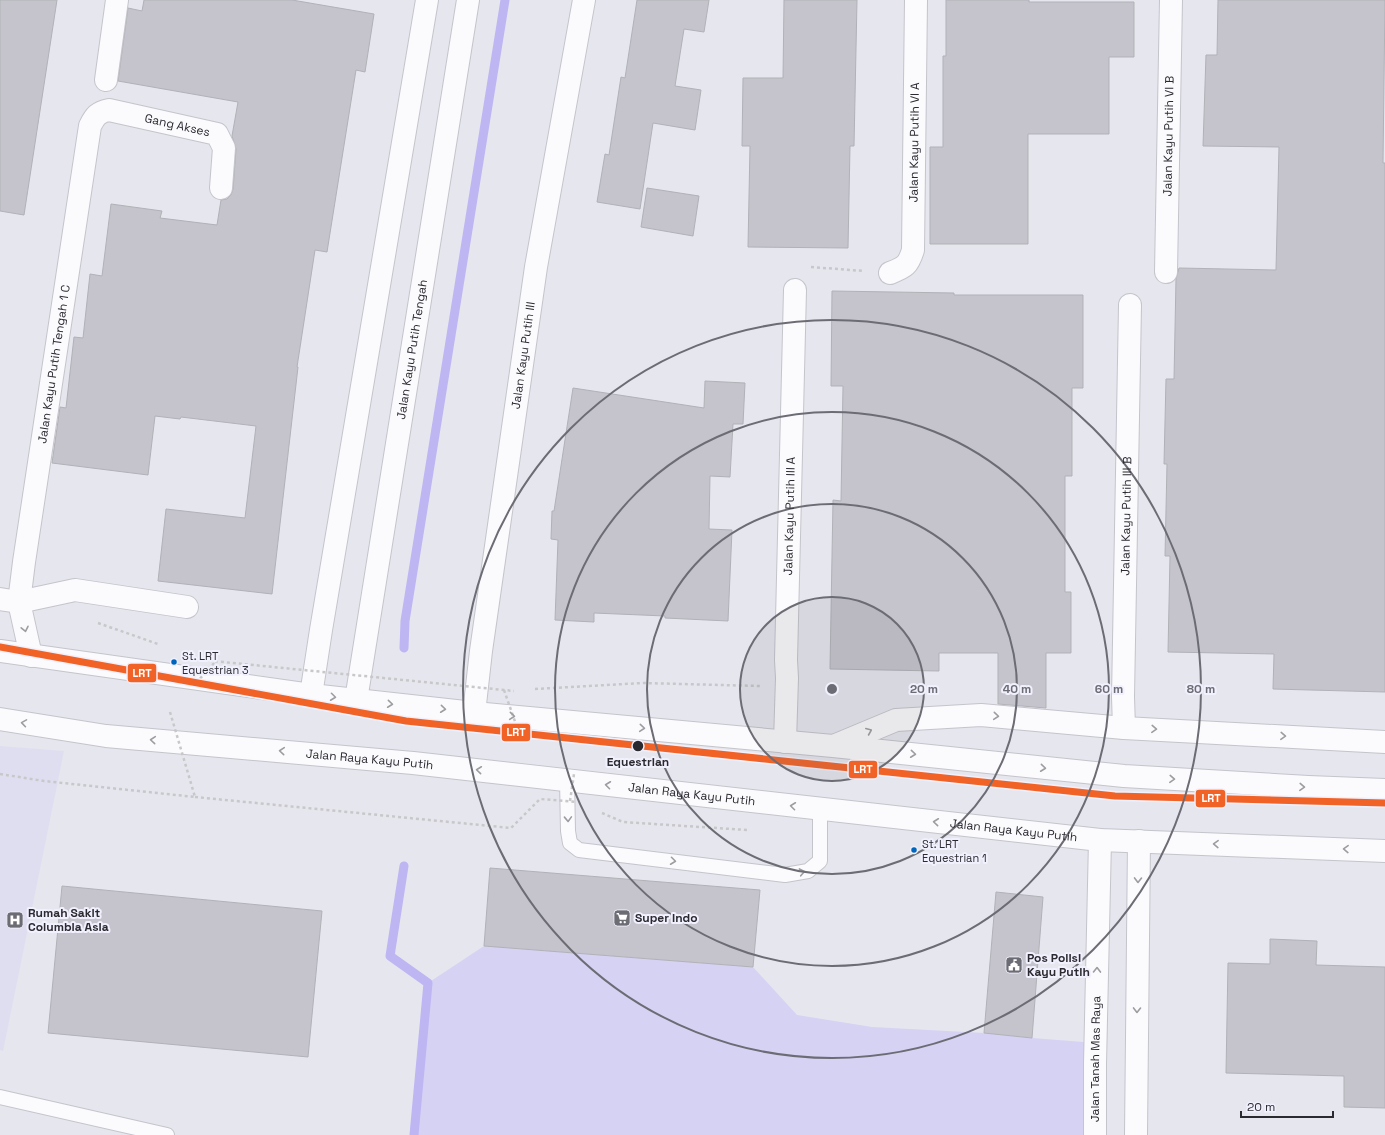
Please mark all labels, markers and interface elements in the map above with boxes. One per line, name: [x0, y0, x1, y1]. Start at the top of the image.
street label: Jalan Kayu Putih VI B: [1159, 75, 1178, 197]
street label: Jalan Kayu Putih VI A: [906, 82, 923, 203]
street label: Gang Akses: [143, 110, 212, 140]
street label: Jalan Kayu Putih Tengah: [393, 278, 431, 421]
street label: Jalan Kayu Putih Tengah 1 C: [34, 283, 74, 445]
street label: Jalan Kayu Putih III: [508, 301, 539, 410]
street label: Jalan Kayu Putih III A: [780, 456, 799, 576]
street label: Jalan Kayu Putih III B: [1117, 456, 1135, 576]
one-way arrow: [20, 626, 28, 632]
place label: St. LRT Equestrian 3: [182, 649, 249, 677]
marker: St. LRT Equestrian 3: [169, 657, 179, 667]
line badge: LRT: [127, 663, 157, 683]
text: LRT: [132, 666, 152, 680]
text: 20 m: [910, 681, 938, 697]
text: 40 m: [1003, 681, 1031, 697]
text: 60 m: [1095, 681, 1123, 697]
text: 80 m: [1187, 681, 1215, 697]
centre of rings: [825, 682, 839, 696]
one-way arrow: [330, 692, 336, 701]
one-way arrow: [387, 699, 393, 708]
one-way arrow: [440, 705, 446, 714]
one-way arrow: [509, 712, 515, 721]
one-way arrow: [993, 712, 999, 721]
one-way arrow: [21, 719, 27, 728]
line badge: LRT: [501, 723, 531, 742]
one-way arrow: [639, 724, 645, 733]
text: LRT: [506, 725, 526, 739]
one-way arrow: [1151, 725, 1157, 734]
one-way arrow: [864, 728, 872, 736]
one-way arrow: [1280, 732, 1286, 741]
one-way arrow: [149, 735, 156, 744]
marker: Equestrian: [631, 739, 645, 753]
street label: Jalan Raya Kayu Putih: [305, 746, 434, 773]
one-way arrow: [279, 747, 285, 756]
one-way arrow: [910, 750, 916, 759]
place label: Equestrian: [607, 754, 669, 770]
line badge: LRT: [848, 760, 878, 779]
text: LRT: [853, 762, 873, 776]
one-way arrow: [1040, 763, 1046, 772]
one-way arrow: [476, 766, 482, 775]
one-way arrow: [1169, 775, 1175, 784]
street label: Jalan Raya Kayu Putih: [627, 779, 756, 809]
one-way arrow: [605, 781, 611, 790]
one-way arrow: [1299, 782, 1305, 791]
line badge: LRT: [1195, 789, 1226, 808]
text: LRT: [1201, 791, 1221, 805]
one-way arrow: [790, 802, 796, 811]
street label: Jalan Raya Kayu Putih: [949, 815, 1078, 845]
one-way arrow: [563, 816, 572, 822]
one-way arrow: [933, 818, 939, 827]
place label: St. LRT Equestrian 1: [922, 837, 987, 865]
one-way arrow: [1213, 840, 1219, 848]
marker: St. LRT Equestrian 1: [909, 845, 919, 855]
one-way arrow: [1343, 845, 1349, 854]
one-way arrow: [670, 856, 676, 865]
one-way arrow: [799, 868, 805, 876]
one-way arrow: [1134, 877, 1143, 883]
place label: Rumah Sakit Columbia Asia: [28, 905, 109, 935]
supermarket icon: Super Indo: [612, 908, 632, 928]
hospital icon: Rumah Sakit Columbia Asia: [5, 910, 25, 930]
place label: Super Indo: [635, 910, 698, 926]
place label: Pos Polisi Kayu Putih: [1027, 950, 1090, 980]
public building icon: Pos Polisi Kayu Putih: [1004, 955, 1024, 975]
one-way arrow: [1093, 967, 1102, 973]
street label: Jalan Tanah Mas Raya: [1087, 995, 1105, 1122]
one-way arrow: [1133, 1007, 1141, 1013]
scale bar: [1241, 1093, 1333, 1119]
text: 20 m: [1247, 1099, 1275, 1115]

